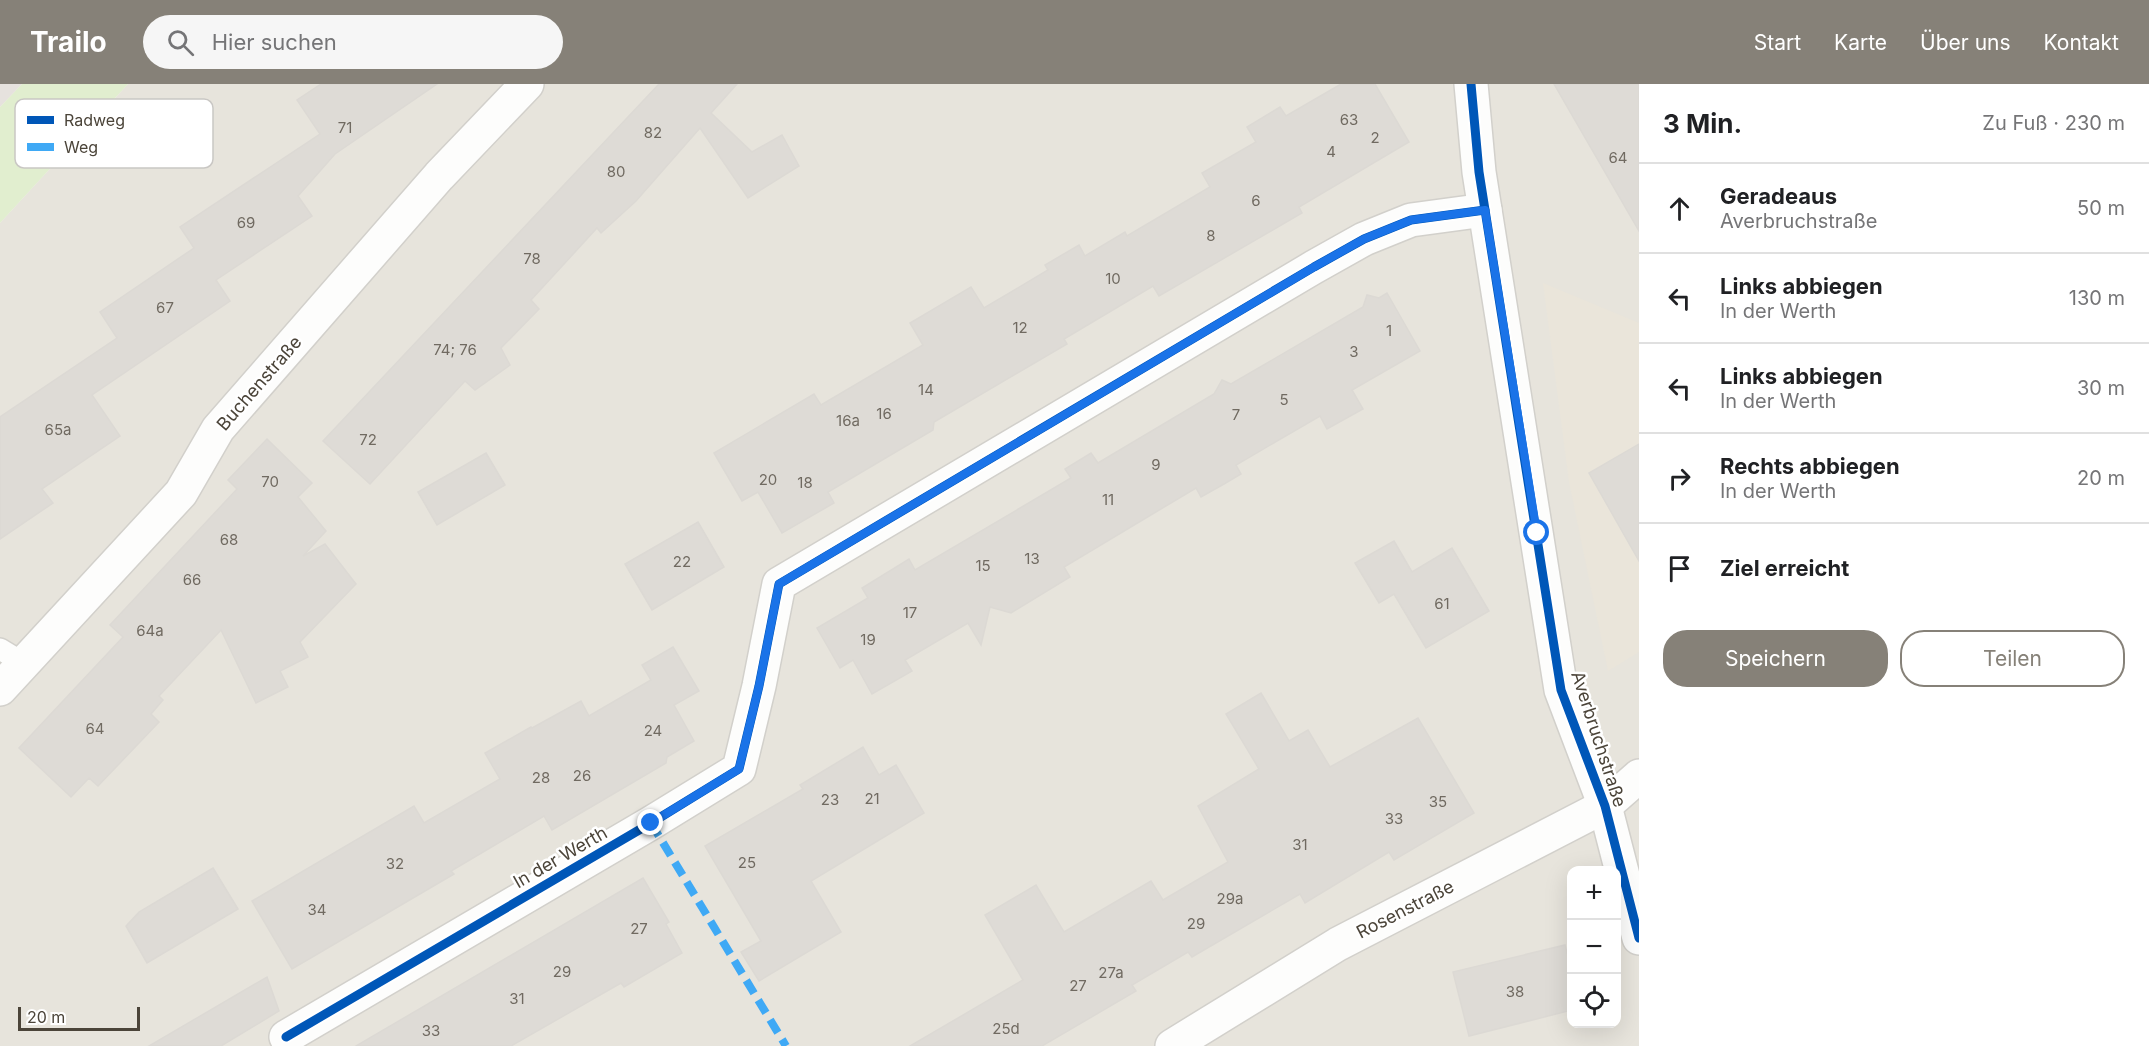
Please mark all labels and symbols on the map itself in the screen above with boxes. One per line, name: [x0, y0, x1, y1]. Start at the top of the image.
legend: [15, 99, 213, 168]
text: Radweg: [64, 110, 125, 130]
house number: 63: [1340, 110, 1358, 129]
house number: 71: [338, 118, 352, 137]
house number: 82: [644, 123, 662, 142]
house number: 2: [1370, 128, 1380, 147]
text: Weg: [64, 137, 98, 157]
house number: 4: [1326, 142, 1336, 161]
house number: 64: [1609, 148, 1628, 167]
house number: 80: [607, 162, 625, 181]
house number: 6: [1251, 191, 1261, 210]
house number: 69: [237, 213, 255, 232]
house number: 8: [1206, 226, 1216, 245]
house number: 78: [523, 249, 541, 268]
house number: 10: [1105, 269, 1121, 288]
house number: 67: [156, 298, 174, 317]
house number: 12: [1012, 318, 1028, 337]
house number: 1: [1386, 321, 1392, 340]
street label: Buchenstraße: [212, 331, 306, 435]
house number: 74; 76: [433, 340, 477, 359]
house number: 3: [1349, 342, 1359, 361]
house number: 14: [918, 380, 934, 399]
house number: 5: [1279, 390, 1289, 409]
house number: 16: [876, 404, 892, 423]
house number: 7: [1232, 405, 1240, 424]
house number: 16a: [836, 411, 860, 430]
house number: 65a: [45, 420, 71, 439]
house number: 72: [359, 430, 377, 449]
house number: 9: [1151, 455, 1161, 474]
house number: 20: [759, 470, 777, 489]
house number: 70: [261, 472, 279, 491]
house number: 18: [797, 473, 813, 492]
house number: 11: [1102, 490, 1114, 509]
route start: [1523, 519, 1549, 545]
house number: 68: [220, 530, 238, 549]
house number: 13: [1024, 549, 1040, 568]
house number: 22: [673, 552, 691, 571]
house number: 15: [975, 556, 991, 575]
house number: 66: [183, 570, 201, 589]
house number: 61: [1434, 594, 1450, 613]
house number: 17: [903, 603, 917, 622]
house number: 64a: [136, 621, 164, 640]
house number: 19: [860, 630, 876, 649]
street label: Averbruchstraße: [1567, 668, 1631, 810]
house number: 64: [86, 719, 105, 738]
house number: 24: [644, 721, 662, 740]
house number: 26: [573, 766, 591, 785]
house number: 28: [532, 768, 550, 787]
house number: 21: [864, 789, 880, 808]
house number: 23: [821, 790, 839, 809]
house number: 35: [1429, 792, 1447, 811]
route end: [637, 809, 663, 835]
house number: 33: [1385, 809, 1403, 828]
street label: In der Werth: [509, 822, 611, 892]
house number: 31: [1292, 835, 1308, 854]
house number: 25: [738, 853, 756, 872]
house number: 32: [386, 854, 404, 873]
street label: Rosenstraße: [1353, 875, 1457, 943]
house number: 29a: [1217, 889, 1243, 908]
house number: 34: [308, 900, 326, 919]
house number: 29: [1187, 914, 1205, 933]
house number: 27: [630, 919, 648, 938]
house number: 29: [553, 962, 571, 981]
house number: 27a: [1098, 963, 1124, 982]
house number: 27: [1069, 976, 1087, 995]
house number: 38: [1506, 982, 1524, 1001]
house number: 31: [509, 989, 525, 1008]
scale bar: [18, 1004, 140, 1032]
house number: 25d: [992, 1019, 1020, 1038]
house number: 33: [422, 1021, 440, 1040]

